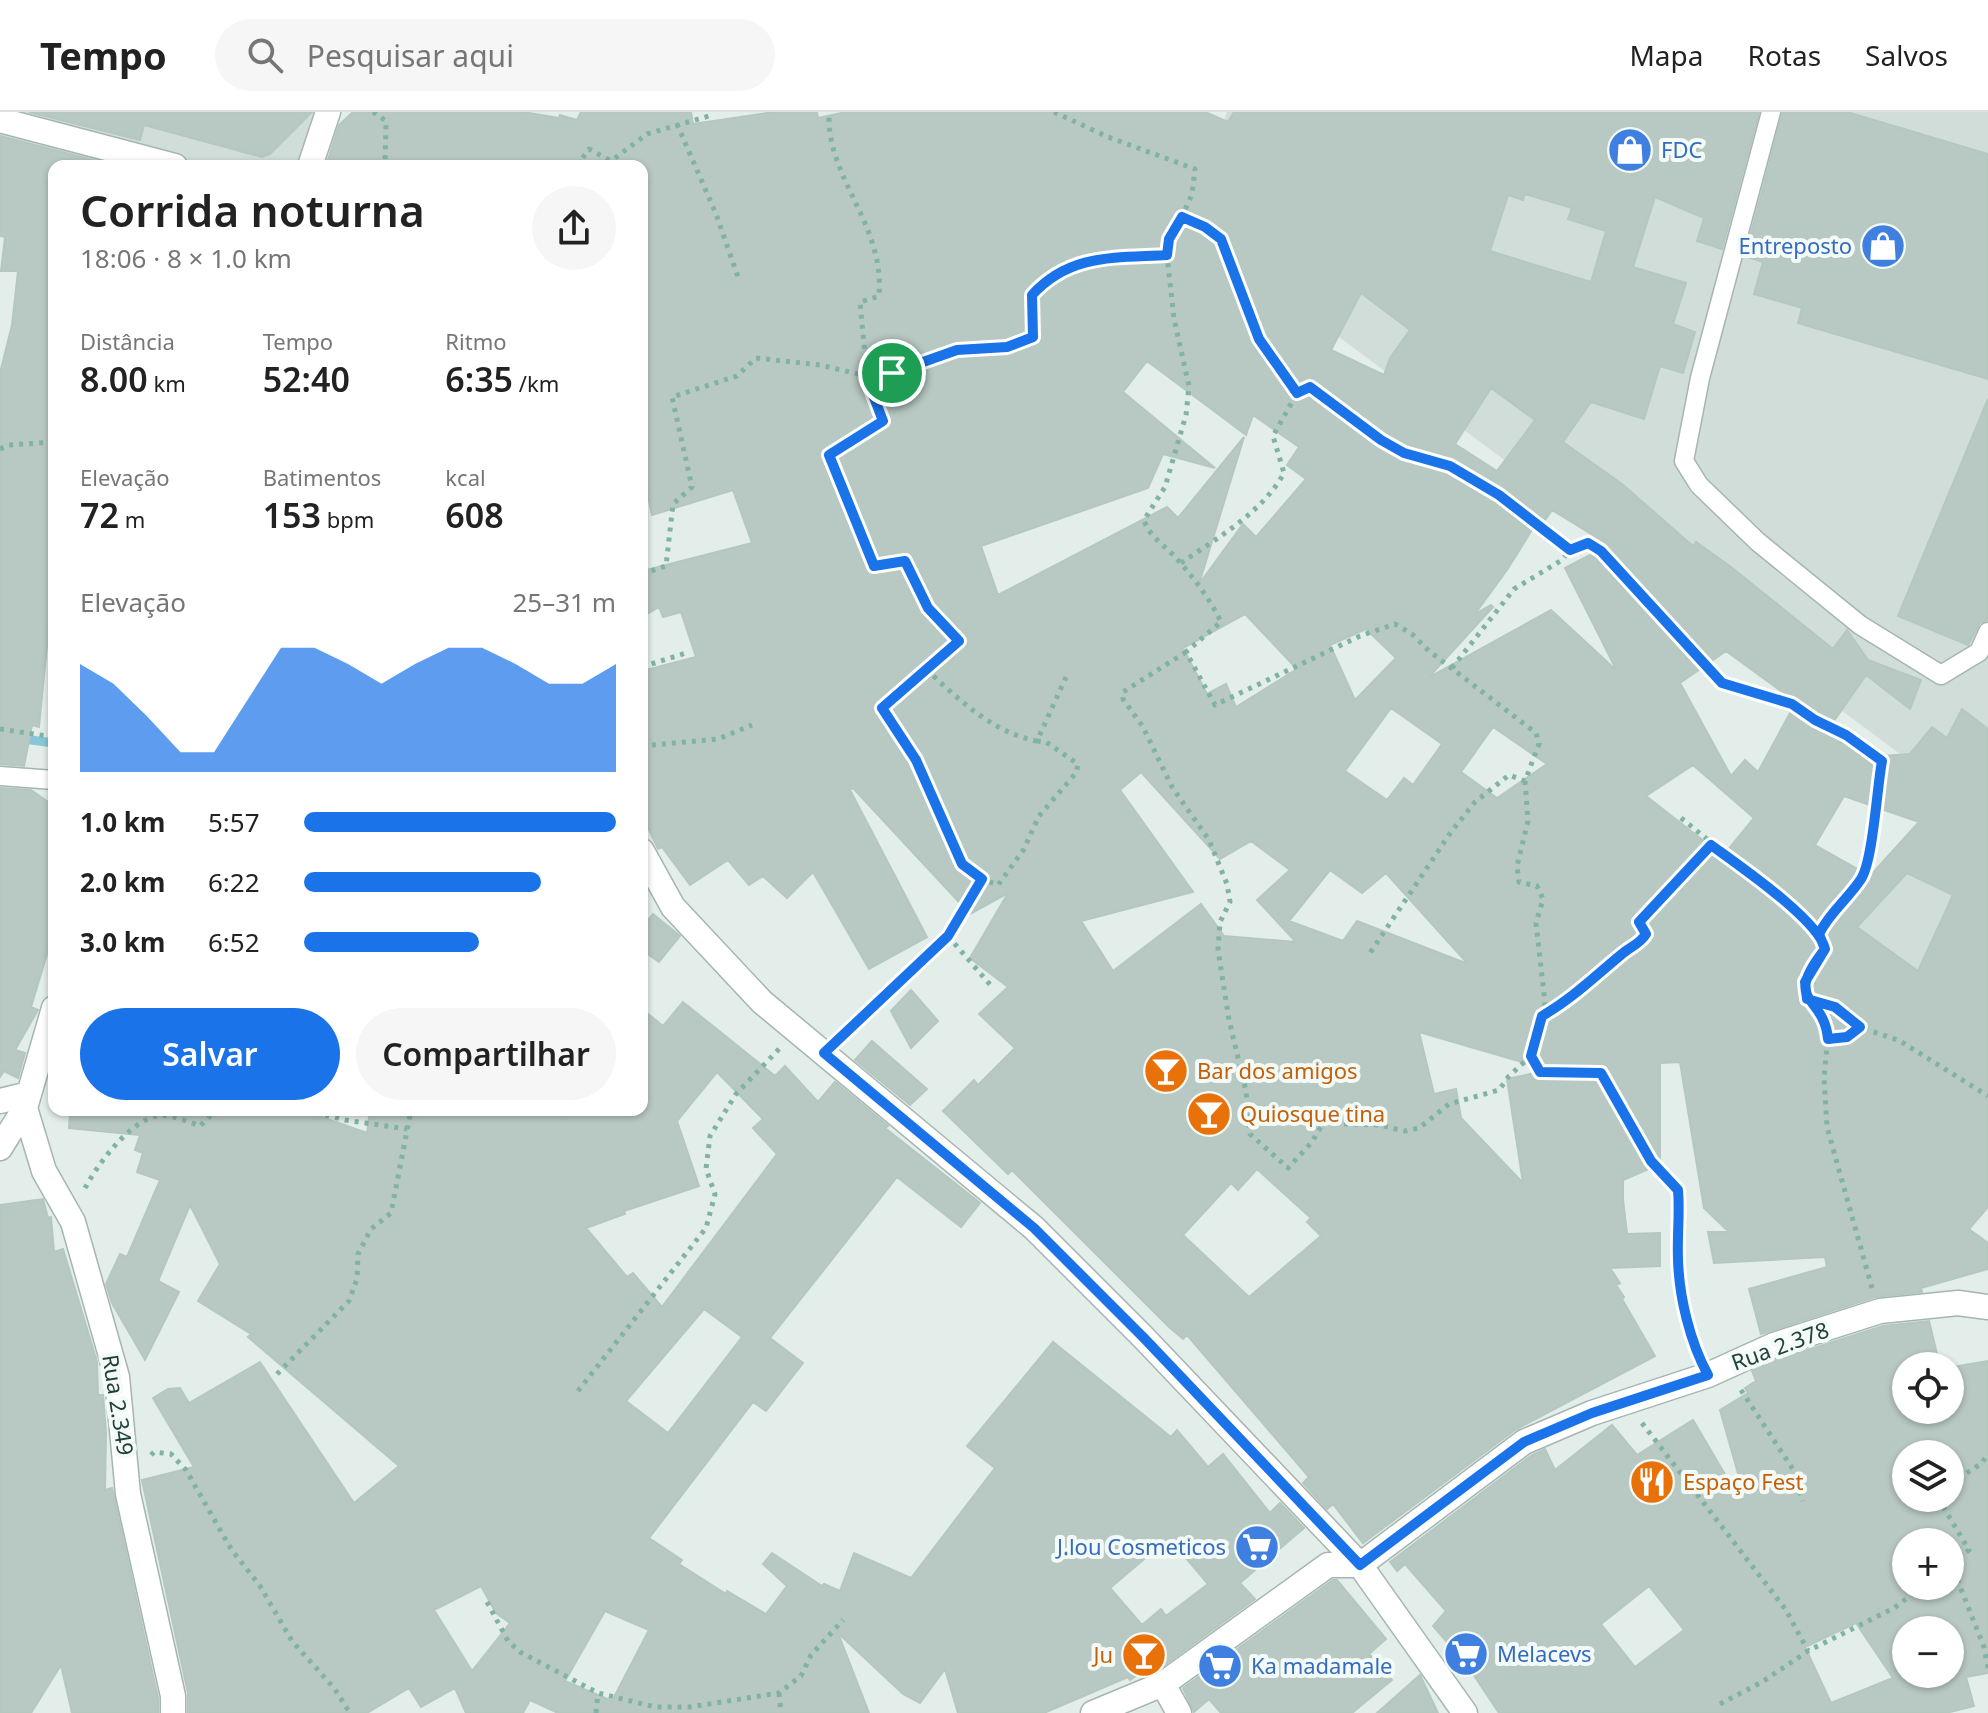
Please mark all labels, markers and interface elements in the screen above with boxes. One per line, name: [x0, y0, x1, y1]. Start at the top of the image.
search box: [215, 19, 775, 91]
text: Tempo: [40, 29, 167, 81]
icon: search: [243, 33, 287, 77]
text: Pesquisar aqui: [307, 35, 514, 76]
text: Mapa: [1629, 36, 1704, 74]
text: Rotas: [1748, 36, 1821, 74]
text: Salvos: [1865, 36, 1948, 74]
shop icon: FDC: [1606, 126, 1654, 174]
place label: FDC: [1661, 134, 1702, 164]
text: Corrida noturna: [80, 180, 425, 240]
button: share: [532, 186, 616, 270]
shop icon: Entreposto: [1859, 222, 1907, 270]
place label: Entreposto: [1739, 230, 1852, 260]
text: 18:06 · 8 × 1.0 km: [80, 240, 292, 276]
text: Distância: [80, 326, 175, 356]
text: Tempo: [263, 326, 333, 356]
text: Ritmo: [445, 326, 507, 356]
pin: [858, 339, 926, 407]
icon: arrive: [870, 351, 914, 395]
text: 8.00: [80, 356, 148, 402]
text: 52:40: [263, 356, 350, 402]
text: 6:35: [445, 356, 513, 402]
text: km: [148, 368, 186, 398]
text: /km: [513, 368, 559, 398]
text: Elevação: [80, 462, 170, 492]
text: Batimentos: [263, 462, 381, 492]
text: kcal: [445, 462, 486, 492]
text: 72: [80, 492, 119, 538]
text: 153: [263, 492, 321, 538]
text: 608: [445, 492, 504, 538]
text: m: [119, 504, 145, 534]
text: bpm: [321, 504, 374, 534]
text: Elevação: [80, 584, 186, 620]
text: 25–31 m: [512, 584, 616, 620]
text: 1.0 km: [80, 804, 165, 840]
text: 5:57: [208, 804, 260, 840]
text: 2.0 km: [80, 864, 165, 900]
text: 6:22: [208, 864, 260, 900]
text: 3.0 km: [80, 924, 165, 960]
text: 6:52: [208, 924, 260, 960]
button: Salvar: [80, 1008, 340, 1100]
button: Compartilhar: [356, 1008, 616, 1100]
bar icon: Bar dos amigos: [1142, 1047, 1190, 1095]
place label: Bar dos amigos: [1197, 1055, 1358, 1085]
bar icon: Quiosque tina: [1185, 1090, 1233, 1138]
place label: Quiosque tina: [1240, 1098, 1385, 1128]
street label: Rua 2.378: [1727, 1314, 1833, 1377]
street label: Rua 2.349: [96, 1352, 142, 1457]
map controls: [1892, 1352, 1964, 1688]
button: locate: [1892, 1352, 1964, 1424]
button: layers: [1892, 1440, 1964, 1512]
restaurant icon: Espaço Fest: [1628, 1458, 1676, 1506]
place label: Espaço Fest: [1683, 1466, 1804, 1496]
supermarket icon: J.lou Cosmeticos: [1233, 1523, 1281, 1571]
button: +: [1892, 1528, 1964, 1600]
place label: J.lou Cosmeticos: [1055, 1531, 1226, 1561]
button: −: [1892, 1616, 1964, 1688]
supermarket icon: Melacevs: [1442, 1630, 1490, 1678]
bar icon: Ju: [1120, 1631, 1168, 1679]
place label: Melacevs: [1497, 1638, 1592, 1668]
place label: Ju: [1091, 1639, 1113, 1669]
supermarket icon: Ka madamale: [1196, 1642, 1244, 1690]
place label: Ka madamale: [1251, 1650, 1392, 1680]

